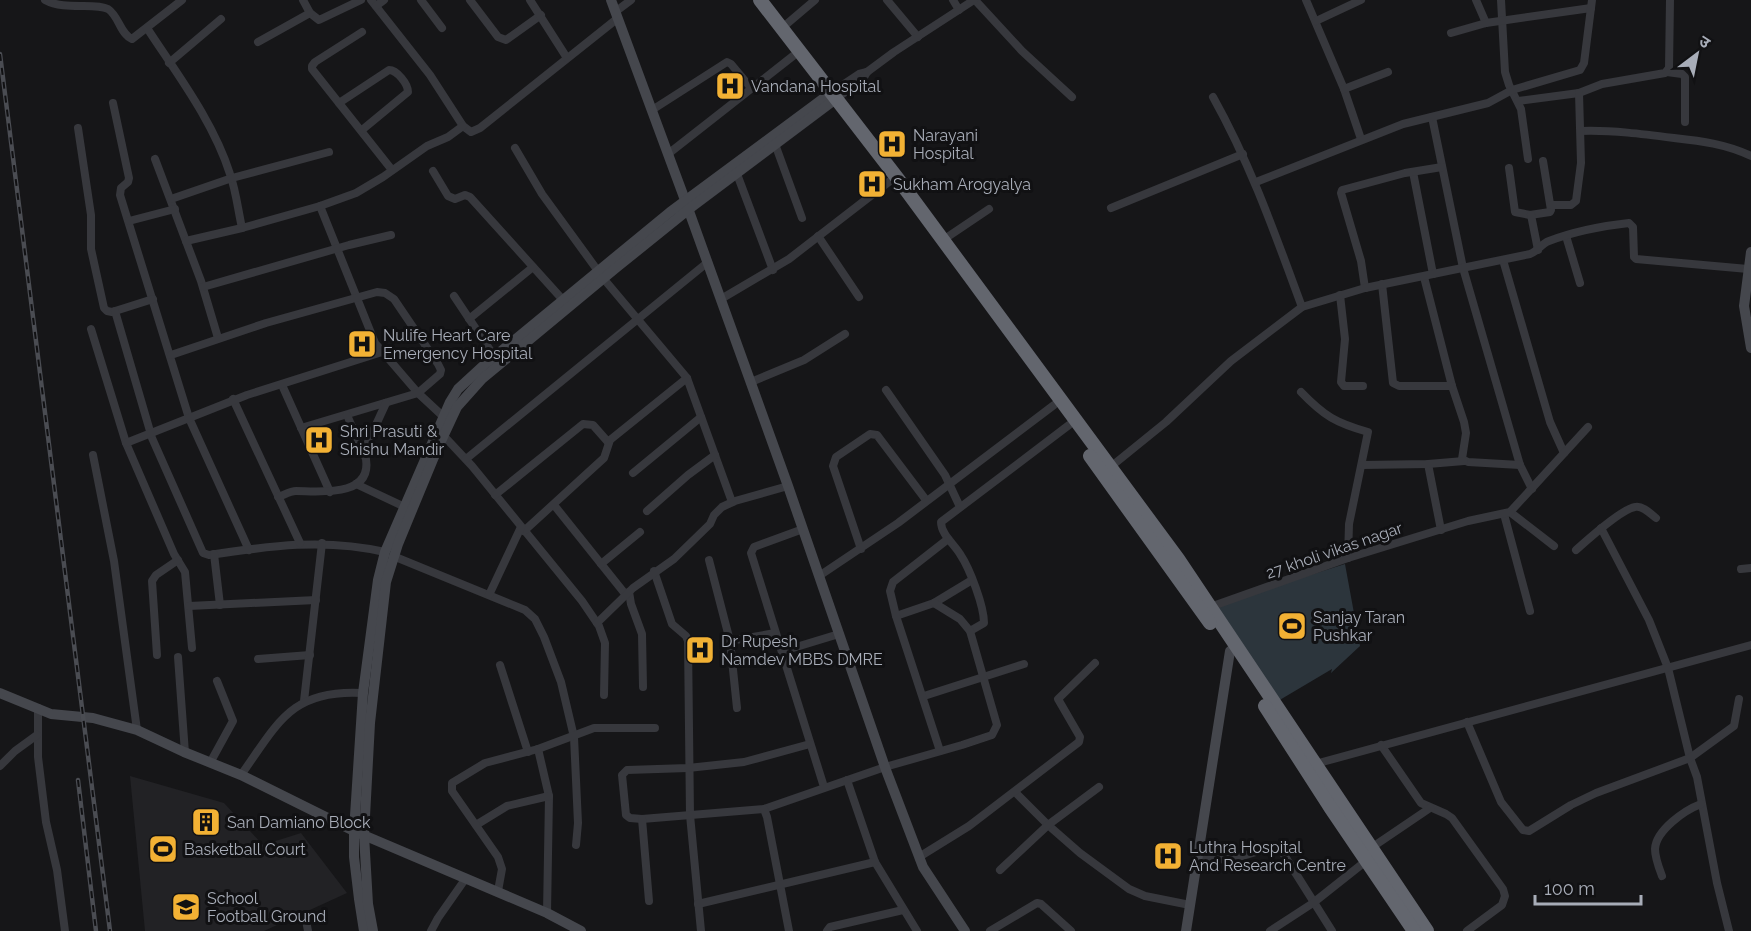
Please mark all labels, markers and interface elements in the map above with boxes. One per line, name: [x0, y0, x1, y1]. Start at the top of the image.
north arrow: [1667, 24, 1727, 84]
text: उ: [1696, 31, 1714, 53]
hospital icon: Vandana Hospital: [714, 70, 746, 102]
place label: Vandana Hospital: [751, 77, 881, 96]
place label: Narayani Hospital: [913, 126, 978, 163]
hospital icon: Narayani Hospital: [876, 128, 908, 160]
hospital icon: Sukham Arogyalya: [856, 168, 888, 200]
place label: Sukham Arogyalya: [893, 175, 1031, 194]
place label: Nulife Heart Care Emergency Hospital: [383, 326, 533, 363]
hospital icon: Nulife Heart Care Emergency Hospital: [346, 328, 378, 360]
place label: Shri Prasuti & Shishu Mandir: [340, 422, 445, 459]
hospital icon: Shri Prasuti & Shishu Mandir: [303, 424, 335, 456]
street label: 27 kholi vikas nagar: [1263, 518, 1405, 583]
place label: Sanjay Taran Pushkar: [1313, 608, 1405, 645]
sports icon: Sanjay Taran Pushkar: [1276, 610, 1308, 642]
place label: Dr Rupesh Namdev MBBS DMRE: [721, 632, 883, 669]
hospital icon: Dr Rupesh Namdev MBBS DMRE: [684, 634, 716, 666]
building icon: San Damiano Block: [190, 806, 222, 838]
place label: San Damiano Block: [227, 813, 371, 832]
sports icon: Basketball Court: [147, 833, 179, 865]
place label: Luthra Hospital And Research Centre: [1189, 838, 1346, 875]
place label: Basketball Court: [184, 840, 306, 859]
hospital icon: Luthra Hospital And Research Centre: [1152, 840, 1184, 872]
scale bar: [1535, 868, 1642, 906]
text: 100 m: [1544, 878, 1595, 899]
place label: School Football Ground: [207, 889, 326, 926]
school or university icon: School Football Ground: [170, 891, 202, 923]

